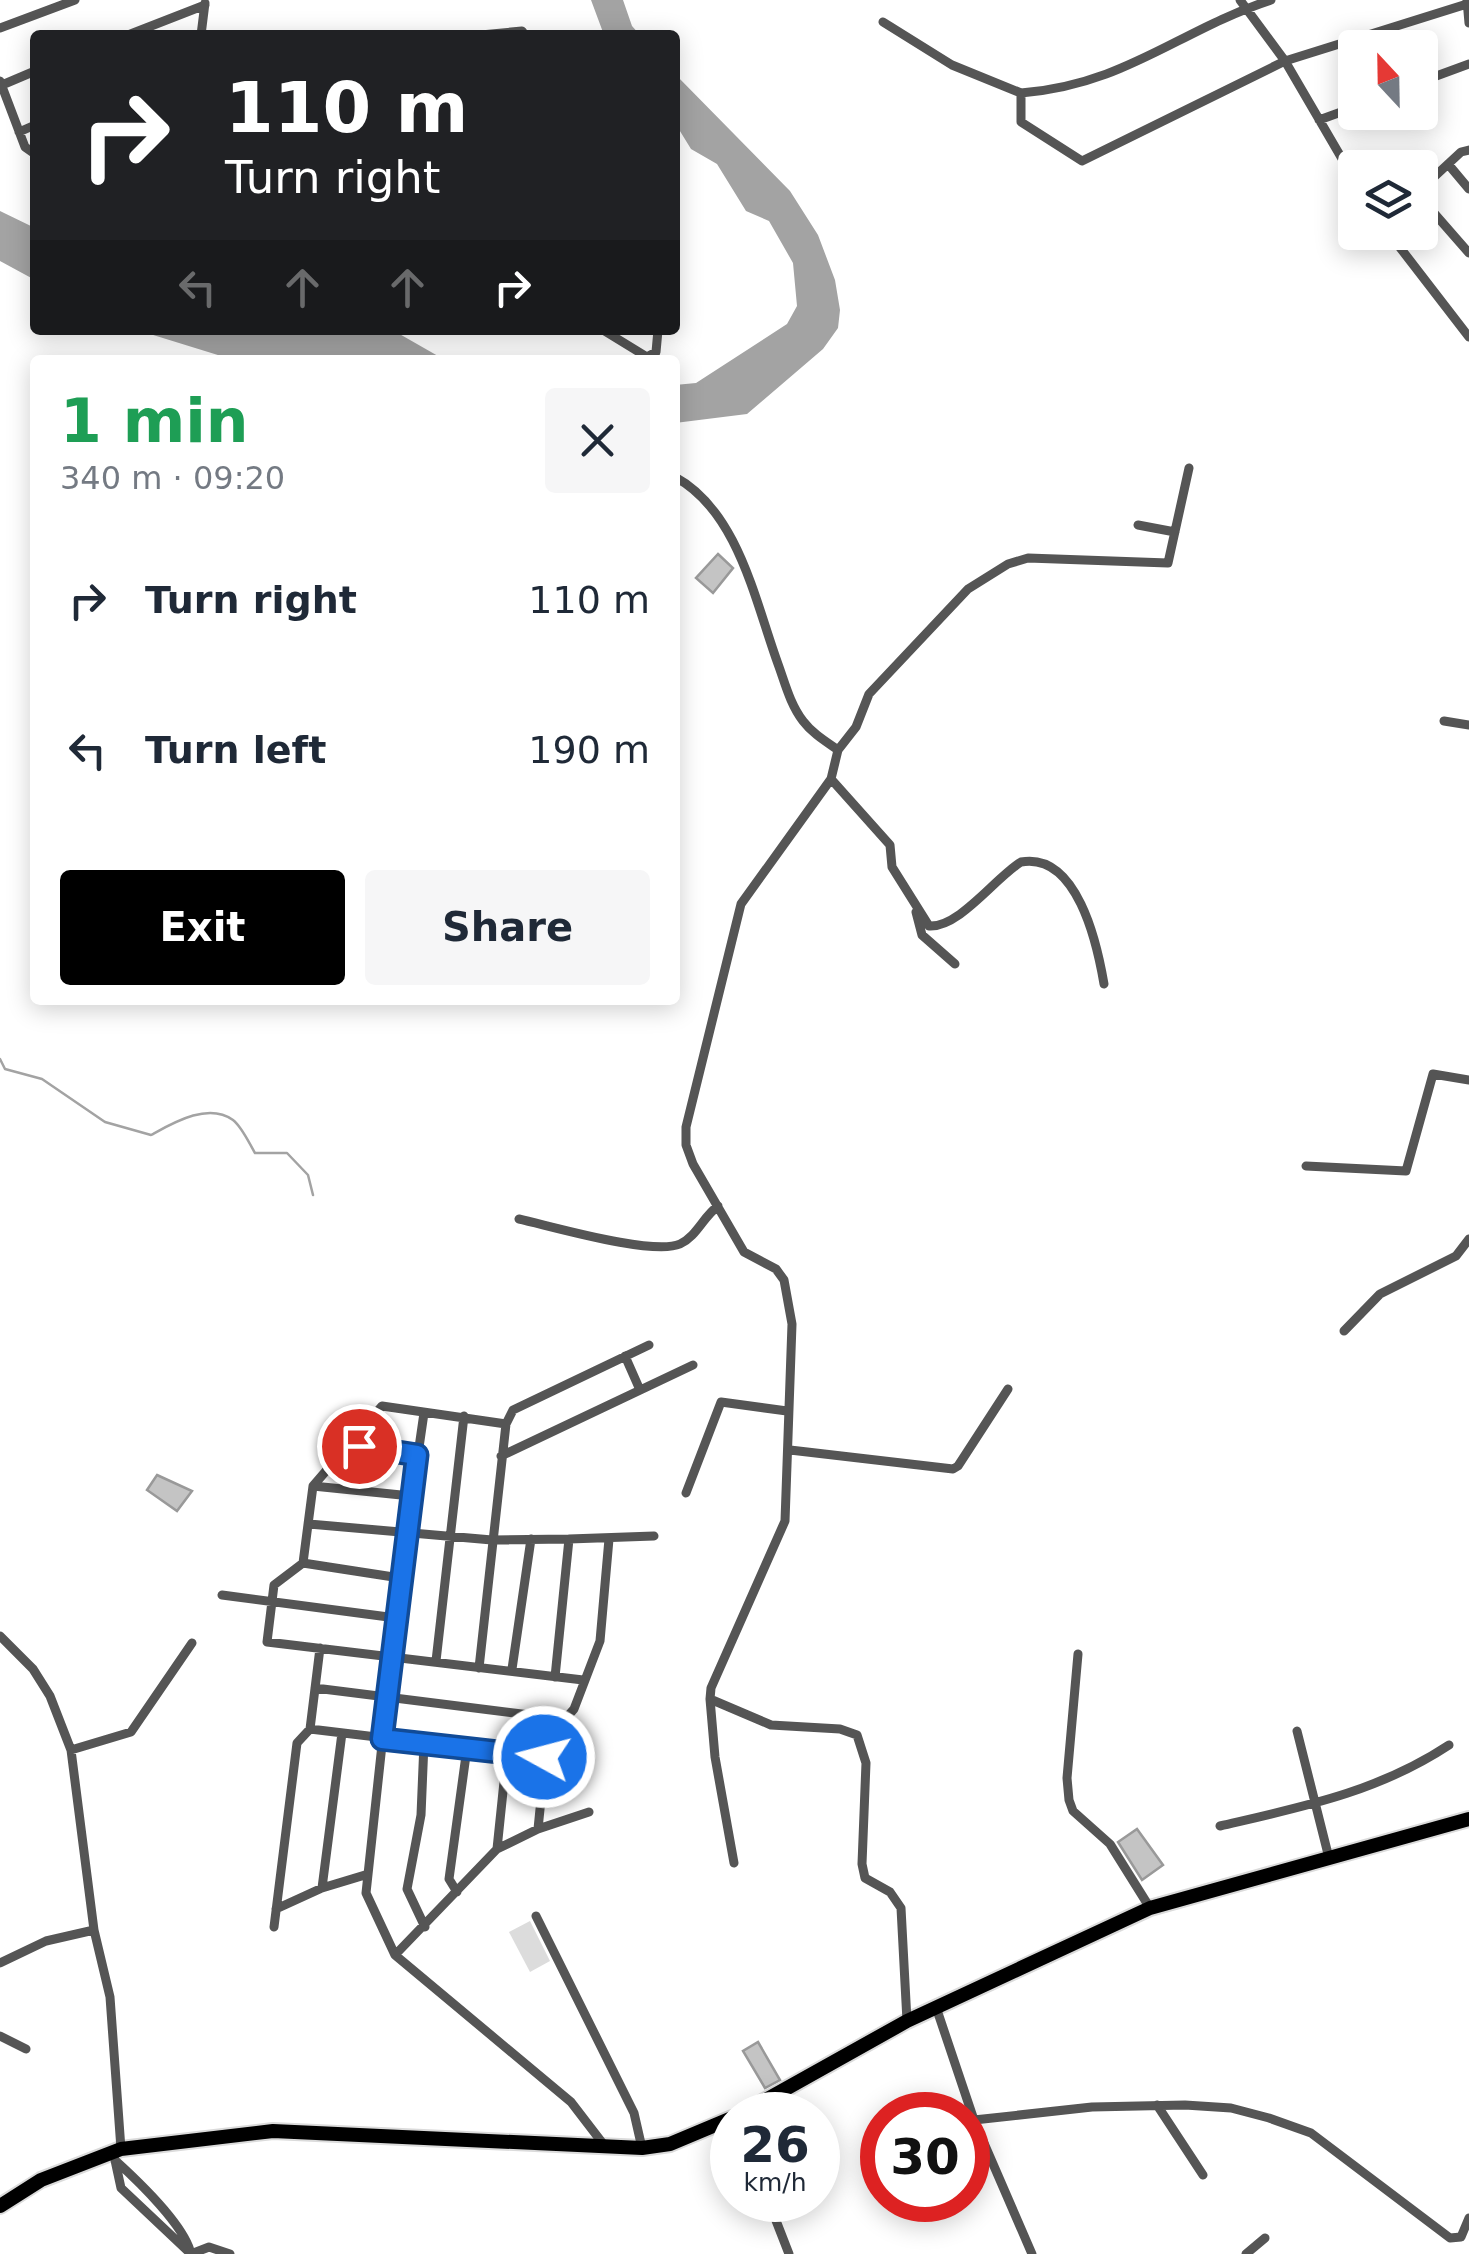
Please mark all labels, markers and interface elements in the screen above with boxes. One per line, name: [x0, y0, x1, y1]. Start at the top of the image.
north arrow: [1338, 30, 1438, 130]
map controls: [1338, 30, 1438, 250]
text: 110 m: [225, 67, 468, 149]
icon: right: [60, 70, 190, 200]
button: layers: [1338, 150, 1438, 250]
text: Turn right: [225, 151, 440, 204]
icon: left: [170, 260, 225, 315]
icon: ahead: [275, 260, 330, 315]
icon: ahead: [380, 260, 435, 315]
icon: right: [485, 260, 540, 315]
text: 1 min: [60, 386, 248, 456]
button: close: [545, 388, 650, 493]
text: 340 m · 09:20: [60, 459, 285, 497]
icon: right: [60, 573, 115, 628]
text: Turn right: [145, 578, 357, 622]
text: 110 m: [528, 578, 650, 622]
icon: left: [60, 723, 115, 778]
text: Turn left: [145, 728, 326, 772]
text: 190 m: [528, 728, 650, 772]
button: Exit: [60, 870, 345, 985]
button: Share: [365, 870, 650, 985]
pin: [317, 1404, 402, 1489]
icon: arrive: [332, 1419, 387, 1474]
position arrow: [492, 1705, 596, 1809]
speed limit sign: 30: [860, 2092, 990, 2222]
text: 26: [740, 2116, 810, 2174]
text: km/h: [743, 2168, 807, 2197]

